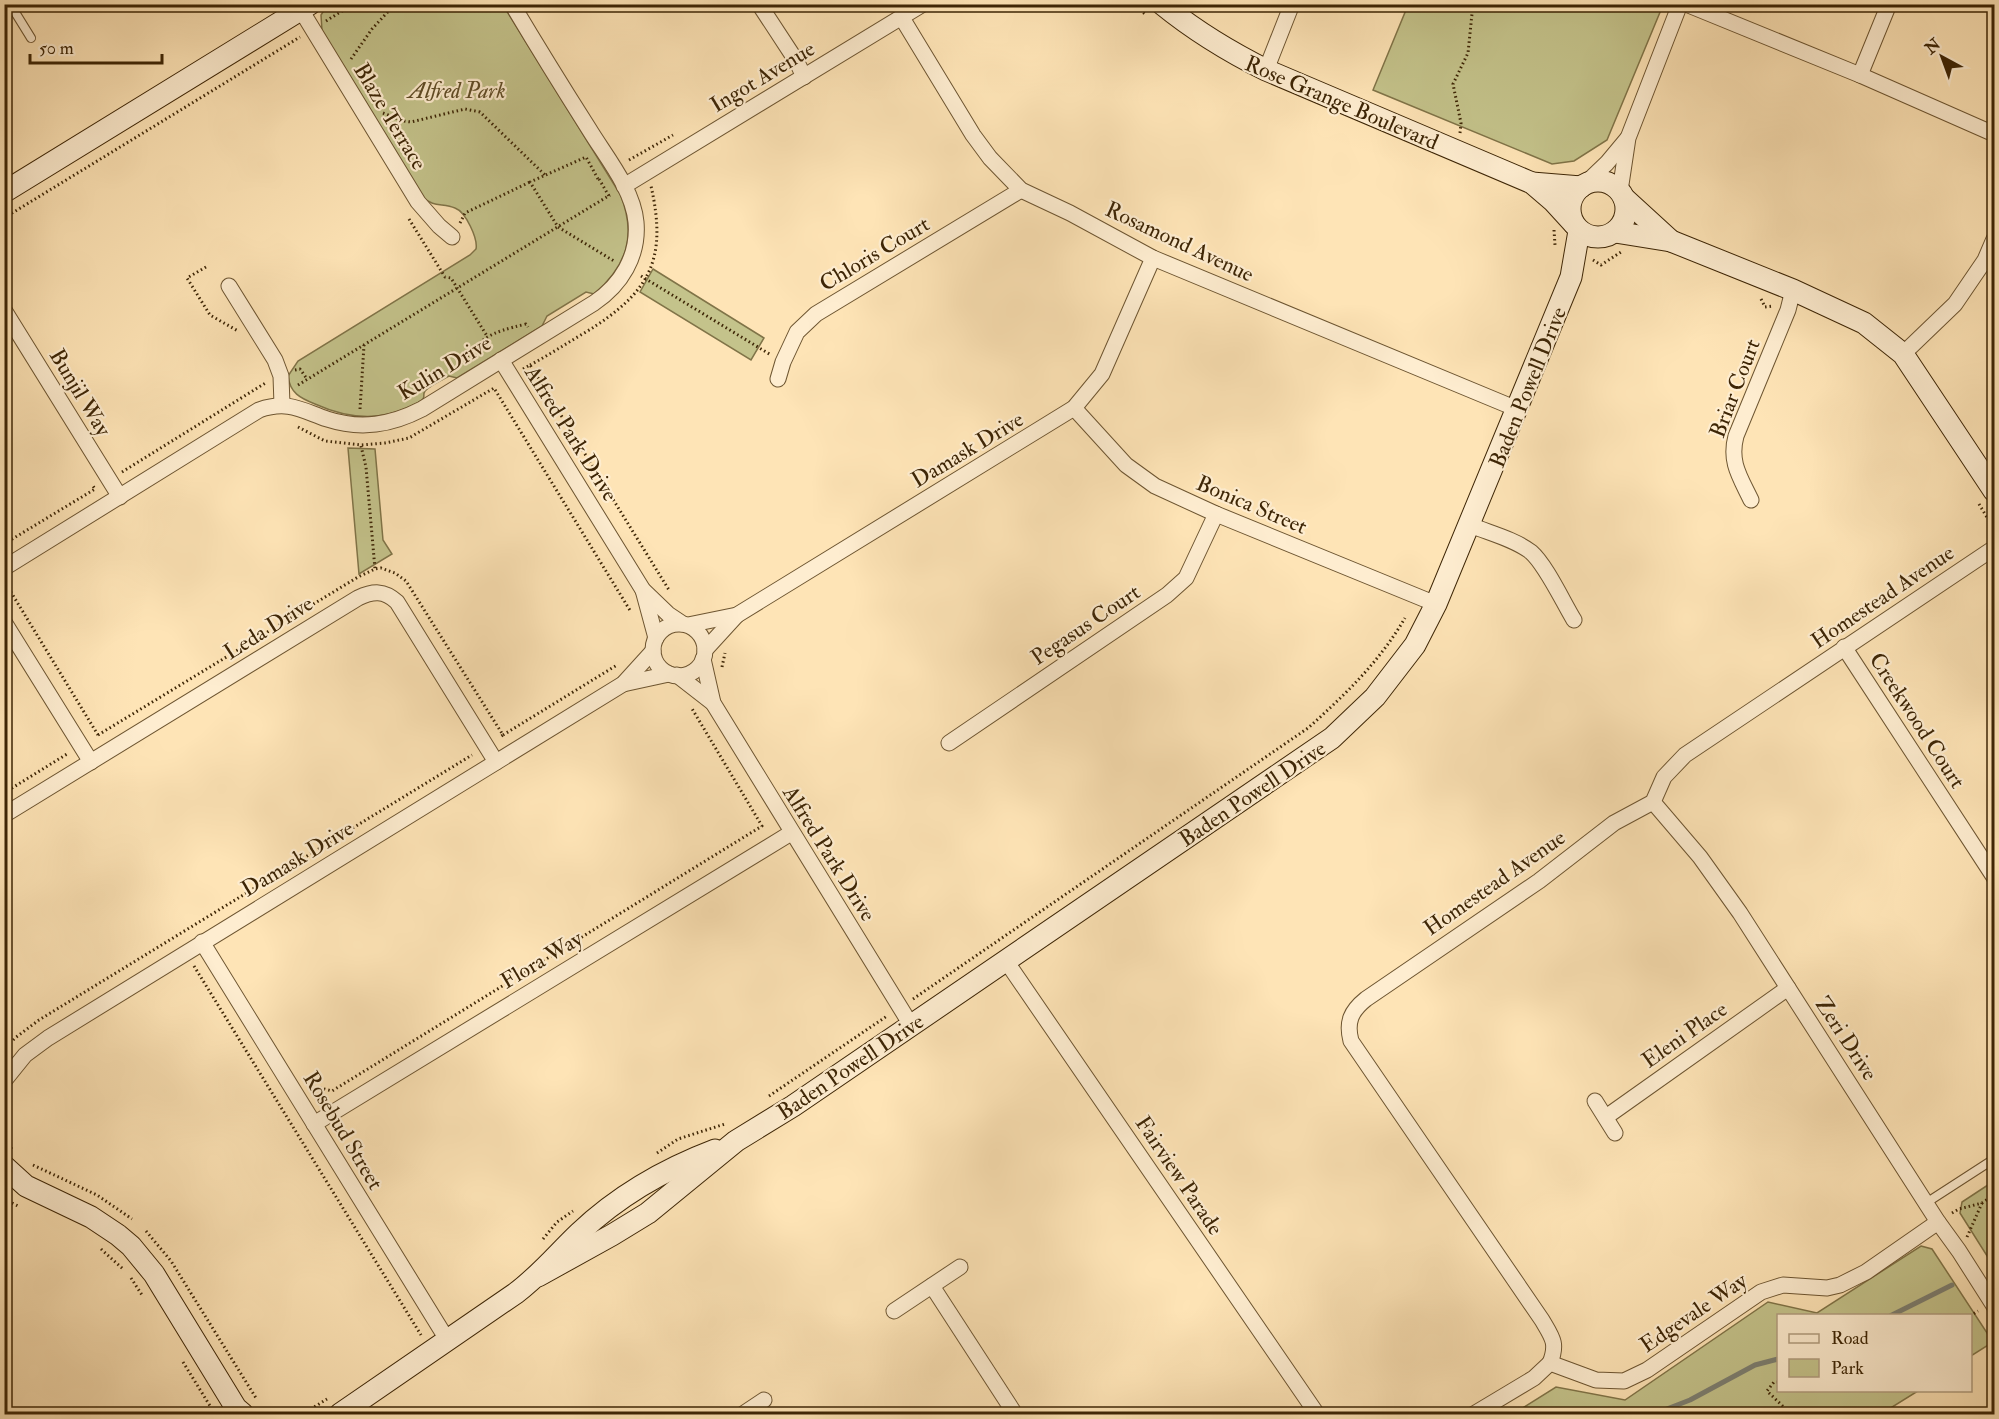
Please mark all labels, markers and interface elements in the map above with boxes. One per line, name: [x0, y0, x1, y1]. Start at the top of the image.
scale bar: [30, 27, 162, 65]
north arrow: [1912, 27, 1972, 87]
text: N: [1920, 34, 1945, 59]
street label: Ingot Avenue: [705, 35, 820, 119]
text: 50 m: [39, 37, 74, 60]
street label: Rose Grange Boulevard: [1241, 49, 1443, 156]
street label: Blaze Terrace: [347, 58, 433, 175]
park label: Alfred Park: [406, 77, 506, 105]
street label: Rosamond Avenue: [1101, 195, 1258, 289]
street label: Chloris Court: [814, 210, 935, 298]
street label: Baden Powell Drive: [1483, 303, 1573, 472]
street label: Kulin Drive: [393, 329, 496, 407]
street label: Briar Court: [1703, 335, 1767, 442]
street label: Bunjil Way: [43, 344, 117, 442]
street label: Alfred Park Drive: [518, 360, 624, 507]
street label: Damask Drive: [906, 405, 1029, 494]
street label: Bonica Street: [1192, 469, 1311, 541]
street label: Homestead Avenue: [1806, 539, 1959, 655]
street label: Pegasus Court: [1026, 578, 1146, 672]
street label: Leda Drive: [219, 589, 318, 666]
street label: Creekwood Court: [1863, 647, 1971, 794]
street label: Baden Powell Drive: [1174, 734, 1331, 853]
street label: Alfred Park Drive: [776, 780, 882, 927]
street label: Damask Drive: [236, 814, 359, 903]
street label: Homestead Avenue: [1418, 824, 1571, 942]
street label: Flora Way: [495, 924, 588, 995]
street label: Zeri Drive: [1809, 991, 1884, 1086]
street label: Eleni Place: [1636, 995, 1733, 1074]
street label: Baden Powell Drive: [772, 1007, 929, 1126]
street label: Rosebud Street: [297, 1066, 390, 1195]
street label: Fairview Parade: [1129, 1111, 1229, 1241]
street label: Edgevale Way: [1635, 1267, 1753, 1359]
legend: [1777, 1314, 1972, 1392]
text: Road: [1831, 1327, 1869, 1350]
text: Park: [1831, 1357, 1864, 1380]

